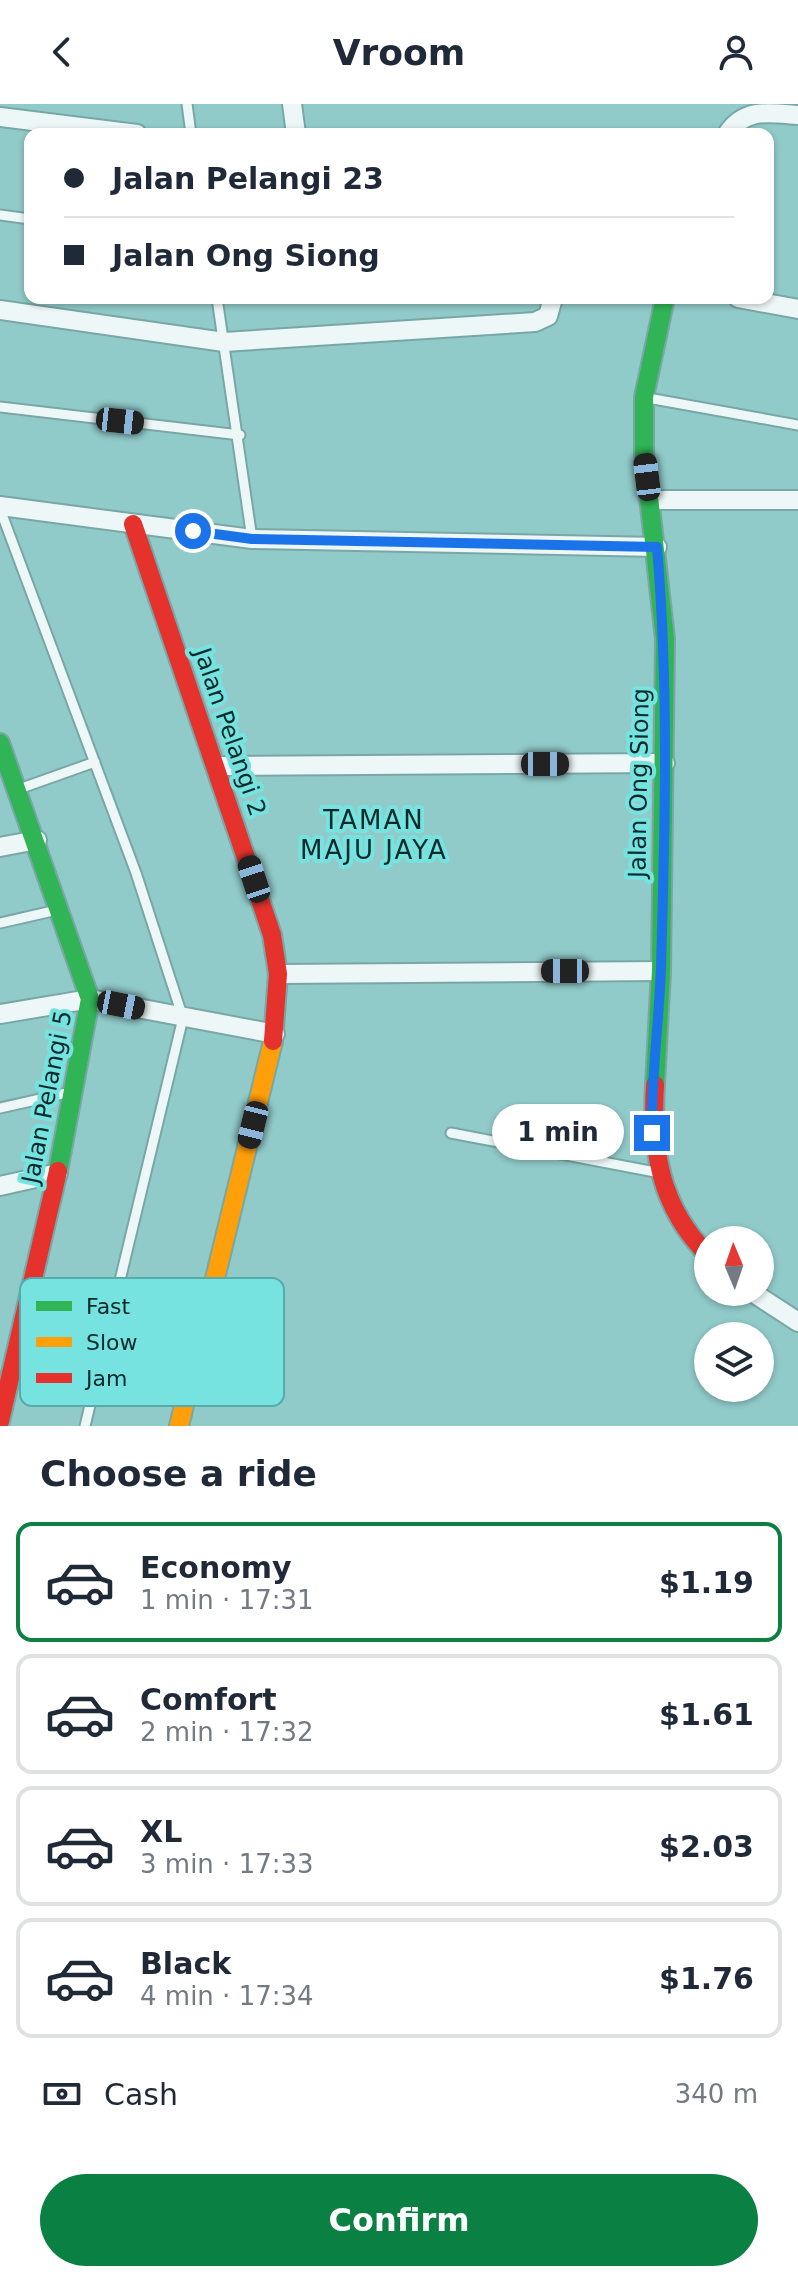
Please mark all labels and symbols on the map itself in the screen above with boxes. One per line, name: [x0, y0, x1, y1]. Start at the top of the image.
car: [95, 407, 145, 435]
car: [632, 452, 662, 502]
route start: [175, 513, 211, 549]
street label: Jalan Pelangi 2: [187, 642, 272, 820]
street label: Jalan Ong Siong: [623, 688, 655, 880]
car: [521, 752, 569, 776]
district label: TAMAN MAJU JAYA: [300, 805, 448, 865]
car: [235, 852, 273, 906]
car: [541, 959, 589, 983]
car: [95, 989, 147, 1021]
street label: Jalan Pelangi 5: [16, 1008, 78, 1188]
car: [236, 1099, 270, 1151]
callout: 1 min: [492, 1105, 624, 1161]
route end: [634, 1115, 670, 1151]
north arrow: [694, 1226, 774, 1306]
legend: [20, 1278, 284, 1406]
text: Fast: [86, 1294, 131, 1319]
text: Slow: [86, 1330, 138, 1355]
text: Jam: [84, 1366, 127, 1391]

